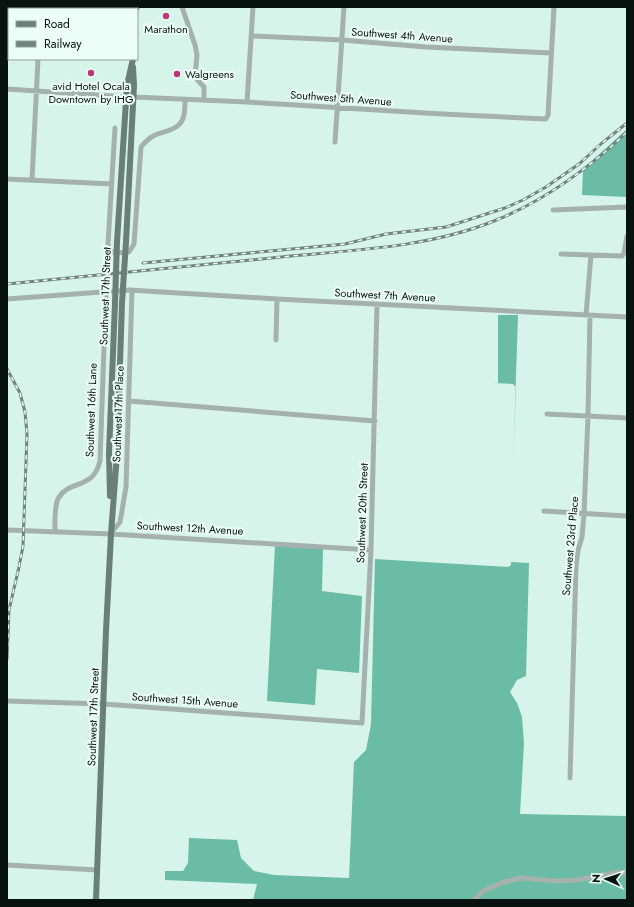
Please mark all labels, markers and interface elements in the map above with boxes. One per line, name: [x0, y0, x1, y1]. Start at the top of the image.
legend: [8, 8, 138, 60]
marker: Marathon: [161, 11, 171, 21]
text: Road: [44, 15, 70, 33]
place label: Marathon: [144, 21, 188, 37]
street label: Southwest 4th Avenue: [351, 23, 454, 47]
text: Railway: [44, 35, 82, 53]
place label: Walgreens: [185, 66, 235, 82]
marker: avid Hotel Ocala Downtown by IHG: [86, 68, 96, 78]
marker: Walgreens: [172, 69, 182, 79]
place label: avid Hotel Ocala Downtown by IHG: [49, 78, 134, 107]
street label: Southwest 5th Avenue: [290, 86, 393, 110]
street label: Southwest 17th Street: [95, 246, 115, 345]
street label: Southwest 7th Avenue: [334, 284, 436, 306]
street label: Southwest 16th Lane: [81, 362, 101, 457]
street label: Southwest 17th Place: [108, 365, 128, 463]
street label: Southwest 20th Street: [352, 462, 372, 563]
street label: Southwest 23rd Place: [558, 495, 582, 596]
street label: Southwest 12th Avenue: [136, 517, 244, 539]
street label: Southwest 17th Street: [83, 667, 103, 766]
street label: Southwest 15th Avenue: [131, 688, 239, 712]
north arrow: [586, 859, 626, 899]
text: N: [588, 874, 604, 883]

